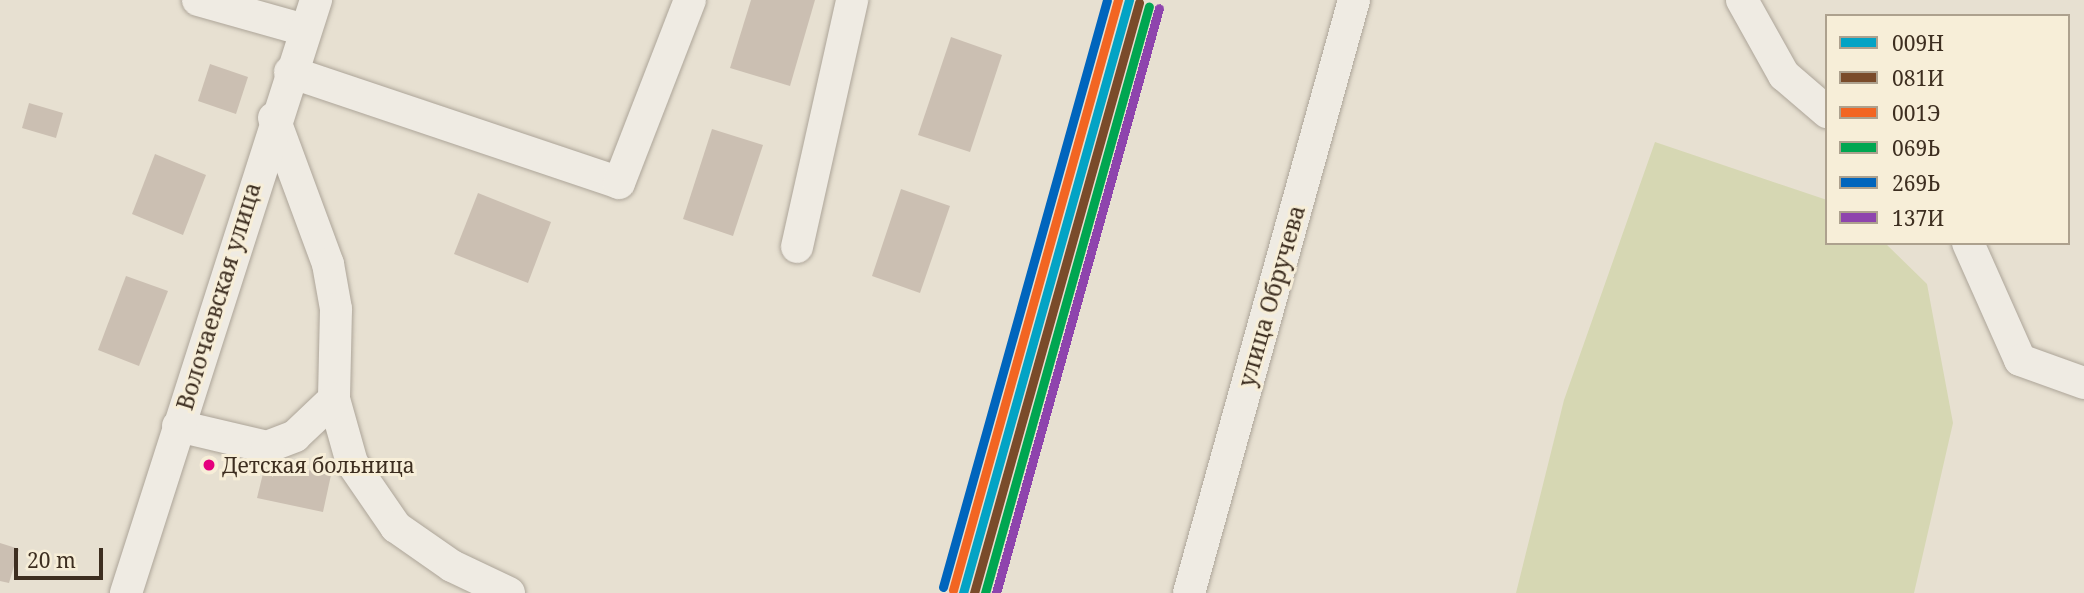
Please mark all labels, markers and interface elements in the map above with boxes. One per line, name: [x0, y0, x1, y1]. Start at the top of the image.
legend: [1825, 14, 2070, 245]
text: 009Н: [1892, 29, 1944, 57]
text: 081И: [1892, 64, 1944, 92]
text: 001Э: [1892, 99, 1940, 127]
text: 069Ь: [1892, 134, 1940, 162]
text: 269Ь: [1892, 169, 1940, 197]
street label: Волочаевская улица: [170, 179, 266, 413]
street label: улица Обручева: [1232, 202, 1310, 390]
text: 137И: [1892, 204, 1944, 232]
place label: Детская больница: [222, 452, 415, 478]
marker: Детская больница: [202, 458, 216, 472]
scale bar: [18, 534, 107, 578]
text: 20 m: [27, 546, 76, 574]

